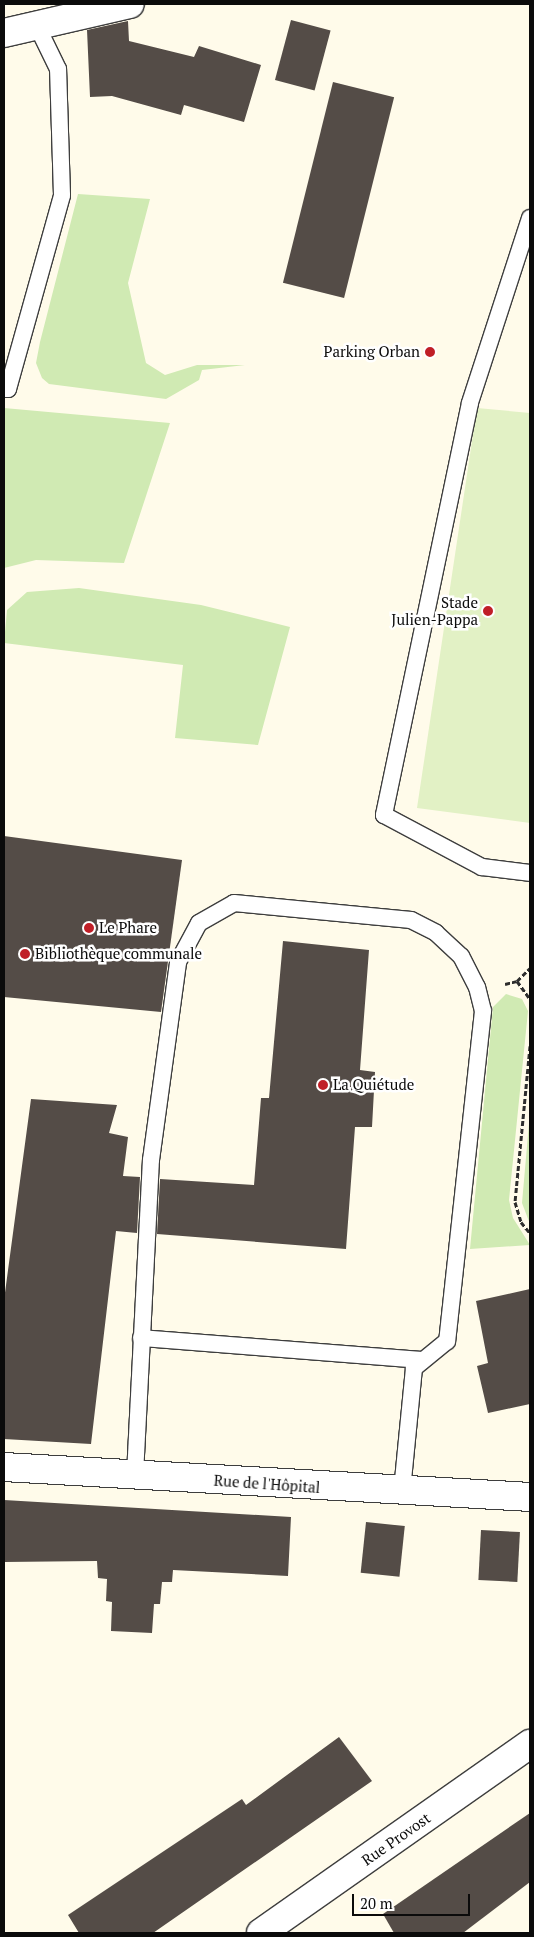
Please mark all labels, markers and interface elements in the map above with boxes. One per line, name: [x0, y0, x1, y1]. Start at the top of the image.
place label: Parking Orban: [324, 343, 420, 361]
marker: Parking Orban: [424, 346, 436, 358]
place label: Stade Julien-Pappa: [391, 593, 478, 628]
marker: Stade Julien-Pappa: [482, 605, 494, 617]
place label: Le Phare: [99, 919, 157, 937]
marker: Le Phare: [83, 922, 95, 934]
place label: Bibliothèque communale: [35, 945, 202, 963]
marker: Bibliothèque communale: [19, 948, 31, 960]
place label: La Quiétude: [333, 1076, 414, 1094]
marker: La Quiétude: [317, 1079, 329, 1091]
street label: Rue de l'Hôpital: [213, 1471, 321, 1497]
street label: Rue Provost: [358, 1809, 434, 1869]
scale bar: [354, 1884, 472, 1916]
text: 20 m: [360, 1893, 393, 1913]

